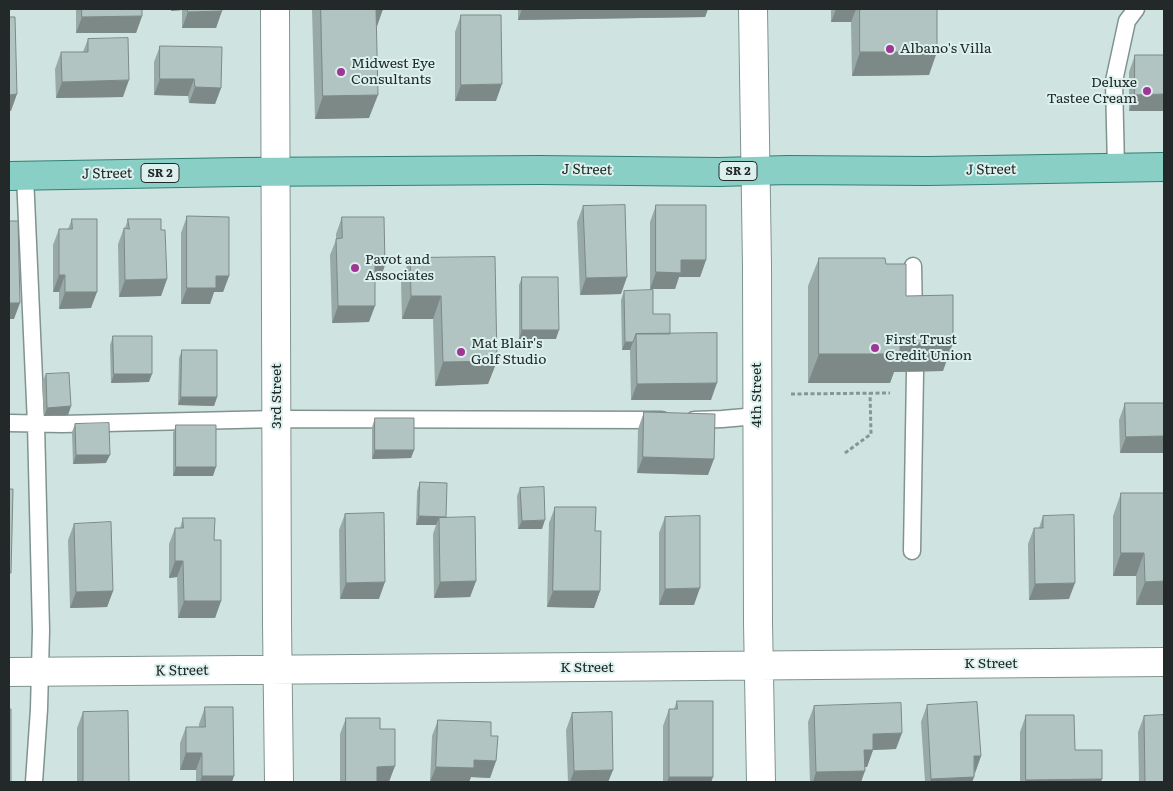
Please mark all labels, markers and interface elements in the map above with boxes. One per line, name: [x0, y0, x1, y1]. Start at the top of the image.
place label: Albano's Villa: [900, 41, 992, 57]
marker: Albano's Villa: [884, 43, 896, 55]
place label: Midwest Eye Consultants: [351, 56, 435, 88]
marker: Midwest Eye Consultants: [335, 66, 347, 78]
place label: Deluxe Tastee Cream: [1047, 75, 1137, 108]
marker: Deluxe Tastee Cream: [1141, 85, 1153, 97]
street label: J Street: [562, 161, 612, 179]
street label: J Street: [966, 161, 1016, 179]
road number: SR 2: [719, 162, 757, 180]
road number: SR 2: [141, 164, 179, 182]
street label: J Street: [82, 165, 132, 183]
place label: Pavot and Associates: [365, 252, 434, 284]
marker: Pavot and Associates: [349, 262, 361, 274]
place label: First Trust Credit Union: [885, 332, 972, 364]
place label: Mat Blair's Golf Studio: [471, 336, 546, 368]
marker: First Trust Credit Union: [869, 342, 881, 354]
marker: Mat Blair's Golf Studio: [455, 346, 467, 358]
street label: 4th Street: [749, 362, 765, 428]
street label: 3rd Street: [269, 363, 285, 429]
street label: K Street: [964, 656, 1018, 672]
street label: K Street: [560, 660, 614, 676]
street label: K Street: [155, 662, 209, 680]

